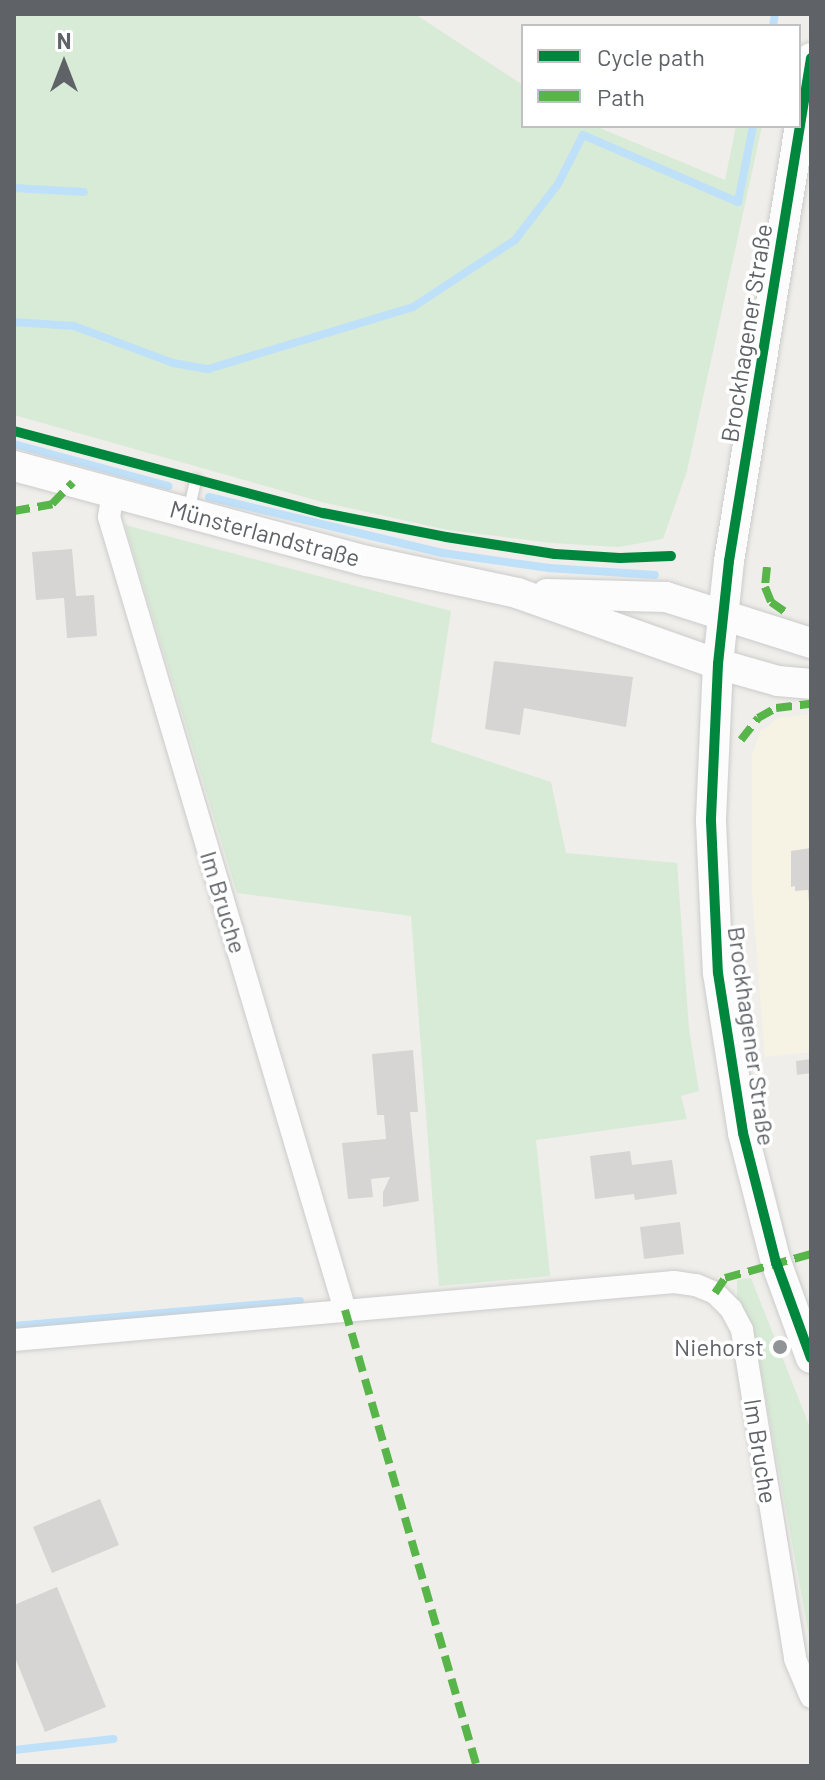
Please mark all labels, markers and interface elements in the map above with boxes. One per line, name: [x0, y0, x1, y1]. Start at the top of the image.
north arrow: [24, 24, 104, 104]
legend: [521, 24, 801, 128]
text: N: [57, 27, 71, 53]
text: Cycle path: [597, 42, 705, 71]
text: Path: [597, 82, 645, 111]
street label: Brockhagener Straße: [714, 222, 778, 444]
street label: Münsterlandstraße: [167, 494, 363, 572]
street label: Im Bruche: [195, 847, 253, 957]
street label: Brockhagener Straße: [722, 925, 782, 1147]
place label: Niehorst: [674, 1333, 764, 1361]
marker: Niehorst: [771, 1338, 789, 1356]
street label: Im Bruche: [739, 1397, 783, 1505]

